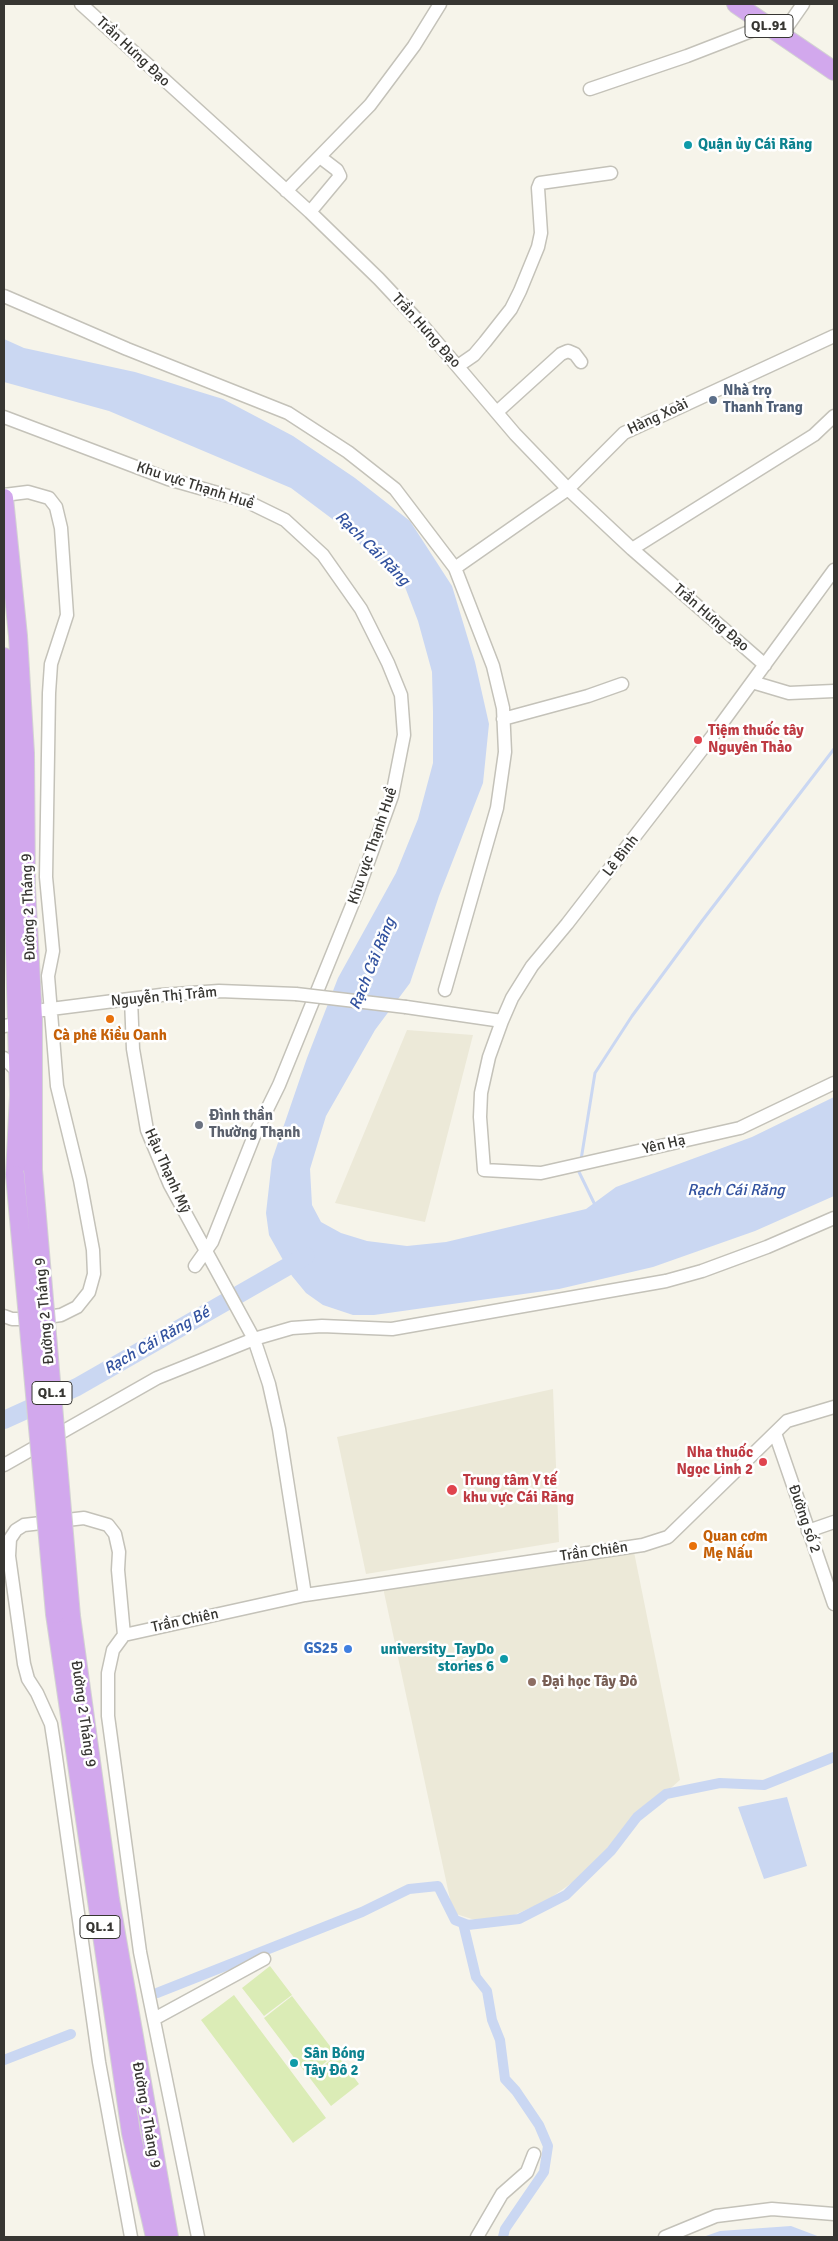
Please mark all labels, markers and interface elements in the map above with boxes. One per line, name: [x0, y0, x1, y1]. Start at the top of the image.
street label: Trần Hưng Đạo: [92, 13, 174, 91]
road number: QL.91: [745, 15, 793, 38]
place label: Quận ủy Cái Răng: [698, 136, 812, 154]
marker: Quận ủy Cái Răng: [682, 139, 694, 151]
street label: Trần Hưng Đạo: [388, 290, 464, 372]
place label: Nhà trọ Thanh Trang: [723, 382, 803, 417]
marker: Nhà trọ Thanh Trang: [707, 394, 719, 406]
street label: Hàng Xoài: [625, 395, 691, 439]
street label: Khu vực Thạnh Huề: [134, 458, 256, 514]
water label: Rạch Cái Răng: [331, 508, 413, 590]
street label: Trần Hưng Đạo: [670, 580, 752, 656]
place label: Tiệm thuốc tây Nguyên Thảo: [708, 722, 804, 757]
marker: Tiệm thuốc tây Nguyên Thảo: [692, 734, 704, 746]
street label: Khu vực Thạnh Huề: [345, 785, 401, 907]
street label: Lê Bình: [599, 832, 643, 880]
street label: Đường 2 Tháng 9: [18, 853, 40, 961]
water label: Rạch Cái Răng: [346, 915, 400, 1013]
street label: Nguyễn Thị Trâm: [110, 983, 218, 1011]
marker: Cà phê Kiều Oanh: [104, 1013, 116, 1025]
place label: Cà phê Kiều Oanh: [53, 1027, 167, 1045]
place label: Đình thần Thường Thạnh: [209, 1107, 300, 1142]
marker: Đình thần Thường Thạnh: [193, 1119, 205, 1131]
street label: Hậu Thạnh Mỹ: [140, 1126, 194, 1216]
street label: Yên Hạ: [641, 1131, 687, 1159]
water label: Rạch Cái Răng: [687, 1181, 785, 1201]
street label: Đường 2 Tháng 9: [31, 1257, 59, 1365]
water label: Rạch Cái Răng Bé: [101, 1303, 213, 1379]
road number: QL.1: [32, 1382, 72, 1405]
place label: Nha thuốc Ngọc Linh 2: [676, 1444, 753, 1479]
marker: Nha thuốc Ngọc Linh 2: [757, 1456, 769, 1468]
place label: Trung tâm Y tế khu vực Cái Răng: [463, 1472, 574, 1507]
street label: Đường số 2: [784, 1482, 824, 1556]
marker: Trung tâm Y tế khu vực Cái Răng: [445, 1483, 459, 1497]
place label: Quan cơm Mẹ Nấu: [703, 1528, 768, 1563]
street label: Trần Chiên: [559, 1538, 629, 1566]
marker: Quan cơm Mẹ Nấu: [687, 1540, 699, 1552]
street label: Trần Chiên: [150, 1605, 220, 1637]
place label: GS25: [304, 1640, 338, 1658]
place label: university_TayDo stories 6: [381, 1641, 494, 1676]
marker: GS25: [342, 1643, 354, 1655]
marker: university_TayDo stories 6: [498, 1653, 510, 1665]
street label: Đường 2 Tháng 9: [67, 1660, 99, 1768]
place label: Đại học Tây Đô: [542, 1673, 637, 1691]
marker: Đại học Tây Đô: [526, 1676, 538, 1688]
road number: QL.1: [80, 1915, 120, 1938]
place label: Sân Bóng Tây Đô 2: [304, 2045, 365, 2080]
marker: Sân Bóng Tây Đô 2: [288, 2057, 300, 2069]
street label: Đường 2 Tháng 9: [128, 2061, 164, 2169]

